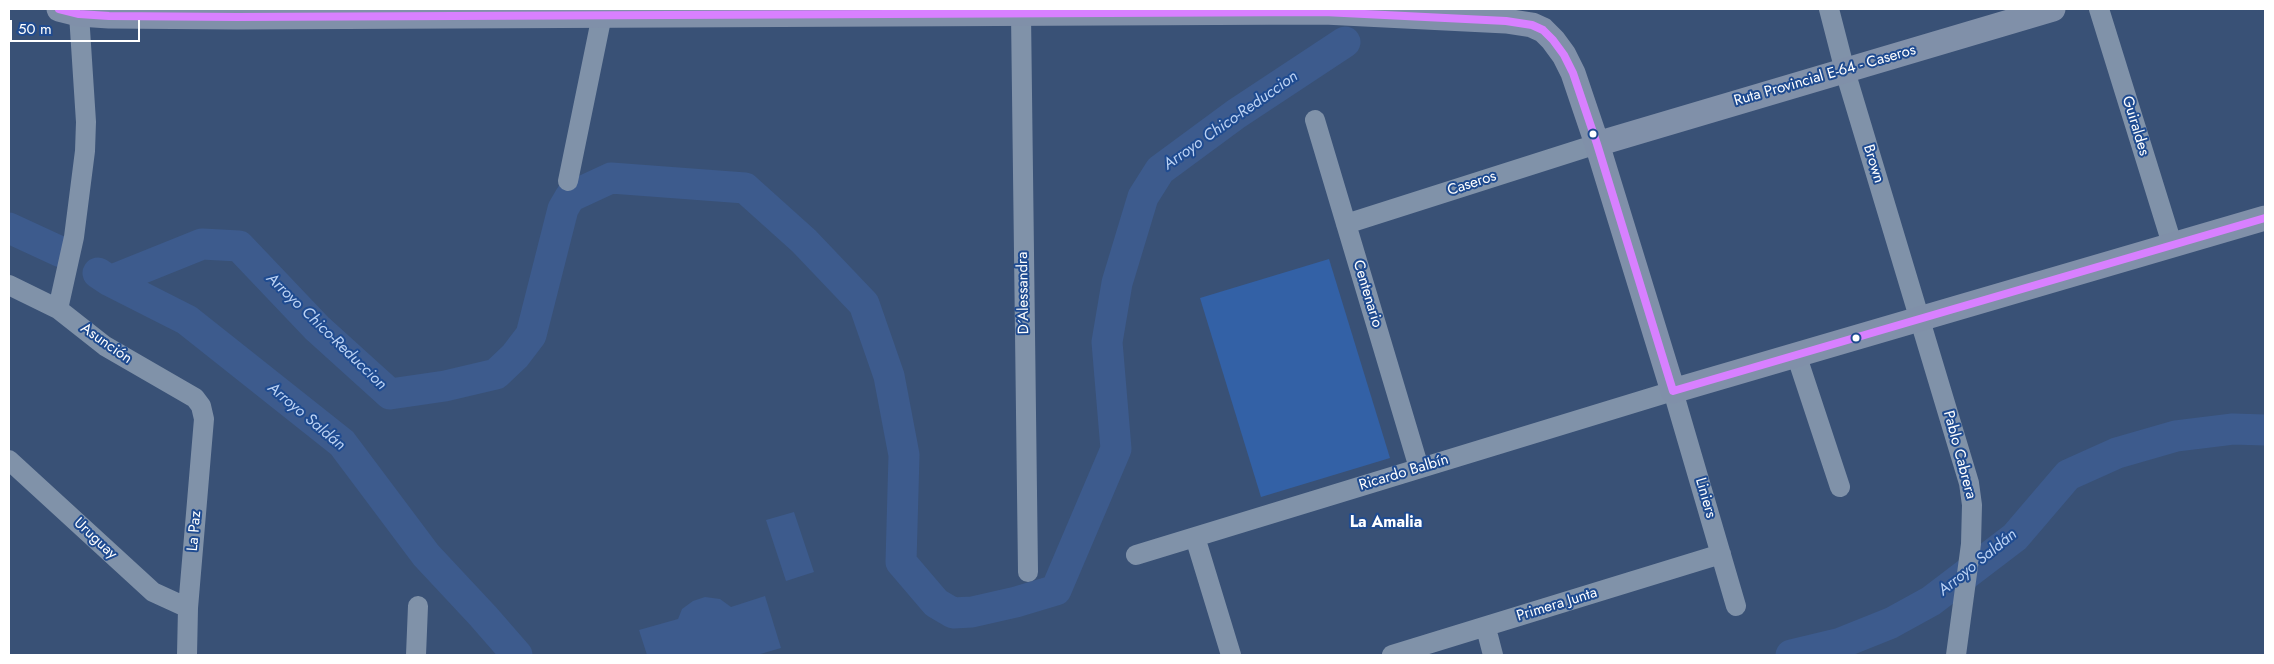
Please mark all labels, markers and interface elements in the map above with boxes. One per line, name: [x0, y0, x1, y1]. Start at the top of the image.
scale bar: [12, 10, 142, 42]
text: 50 m: [18, 18, 52, 40]
street label: Ruta Provincial E-64 - Caseros: [1732, 41, 1918, 111]
water label: Arroyo Chico-Reduccion: [1160, 67, 1302, 175]
street label: Guiraldes: [2117, 94, 2153, 158]
unlabelled marker: [1588, 129, 1598, 139]
street label: Brown: [1859, 143, 1887, 185]
street label: Caseros: [1445, 168, 1499, 200]
street label: D´Alessandra: [1014, 251, 1034, 335]
street label: Centenario: [1348, 258, 1386, 330]
water label: Arroyo Chico-Reduccion: [262, 270, 390, 394]
street label: Asunción: [77, 320, 135, 368]
unlabelled marker: [1851, 333, 1861, 343]
water label: Arroyo Saldán: [263, 379, 349, 455]
street label: Pablo Cabrera: [1939, 409, 1979, 501]
street label: Ricardo Balbín: [1357, 451, 1451, 495]
street label: Liniers: [1691, 476, 1719, 520]
street label: La Paz: [184, 510, 206, 552]
district label: La Amalia: [1350, 513, 1422, 533]
street label: Uruguay: [70, 514, 120, 564]
water label: Arroyo Saldán: [1935, 525, 2021, 601]
street label: Primera Junta: [1514, 584, 1600, 626]

